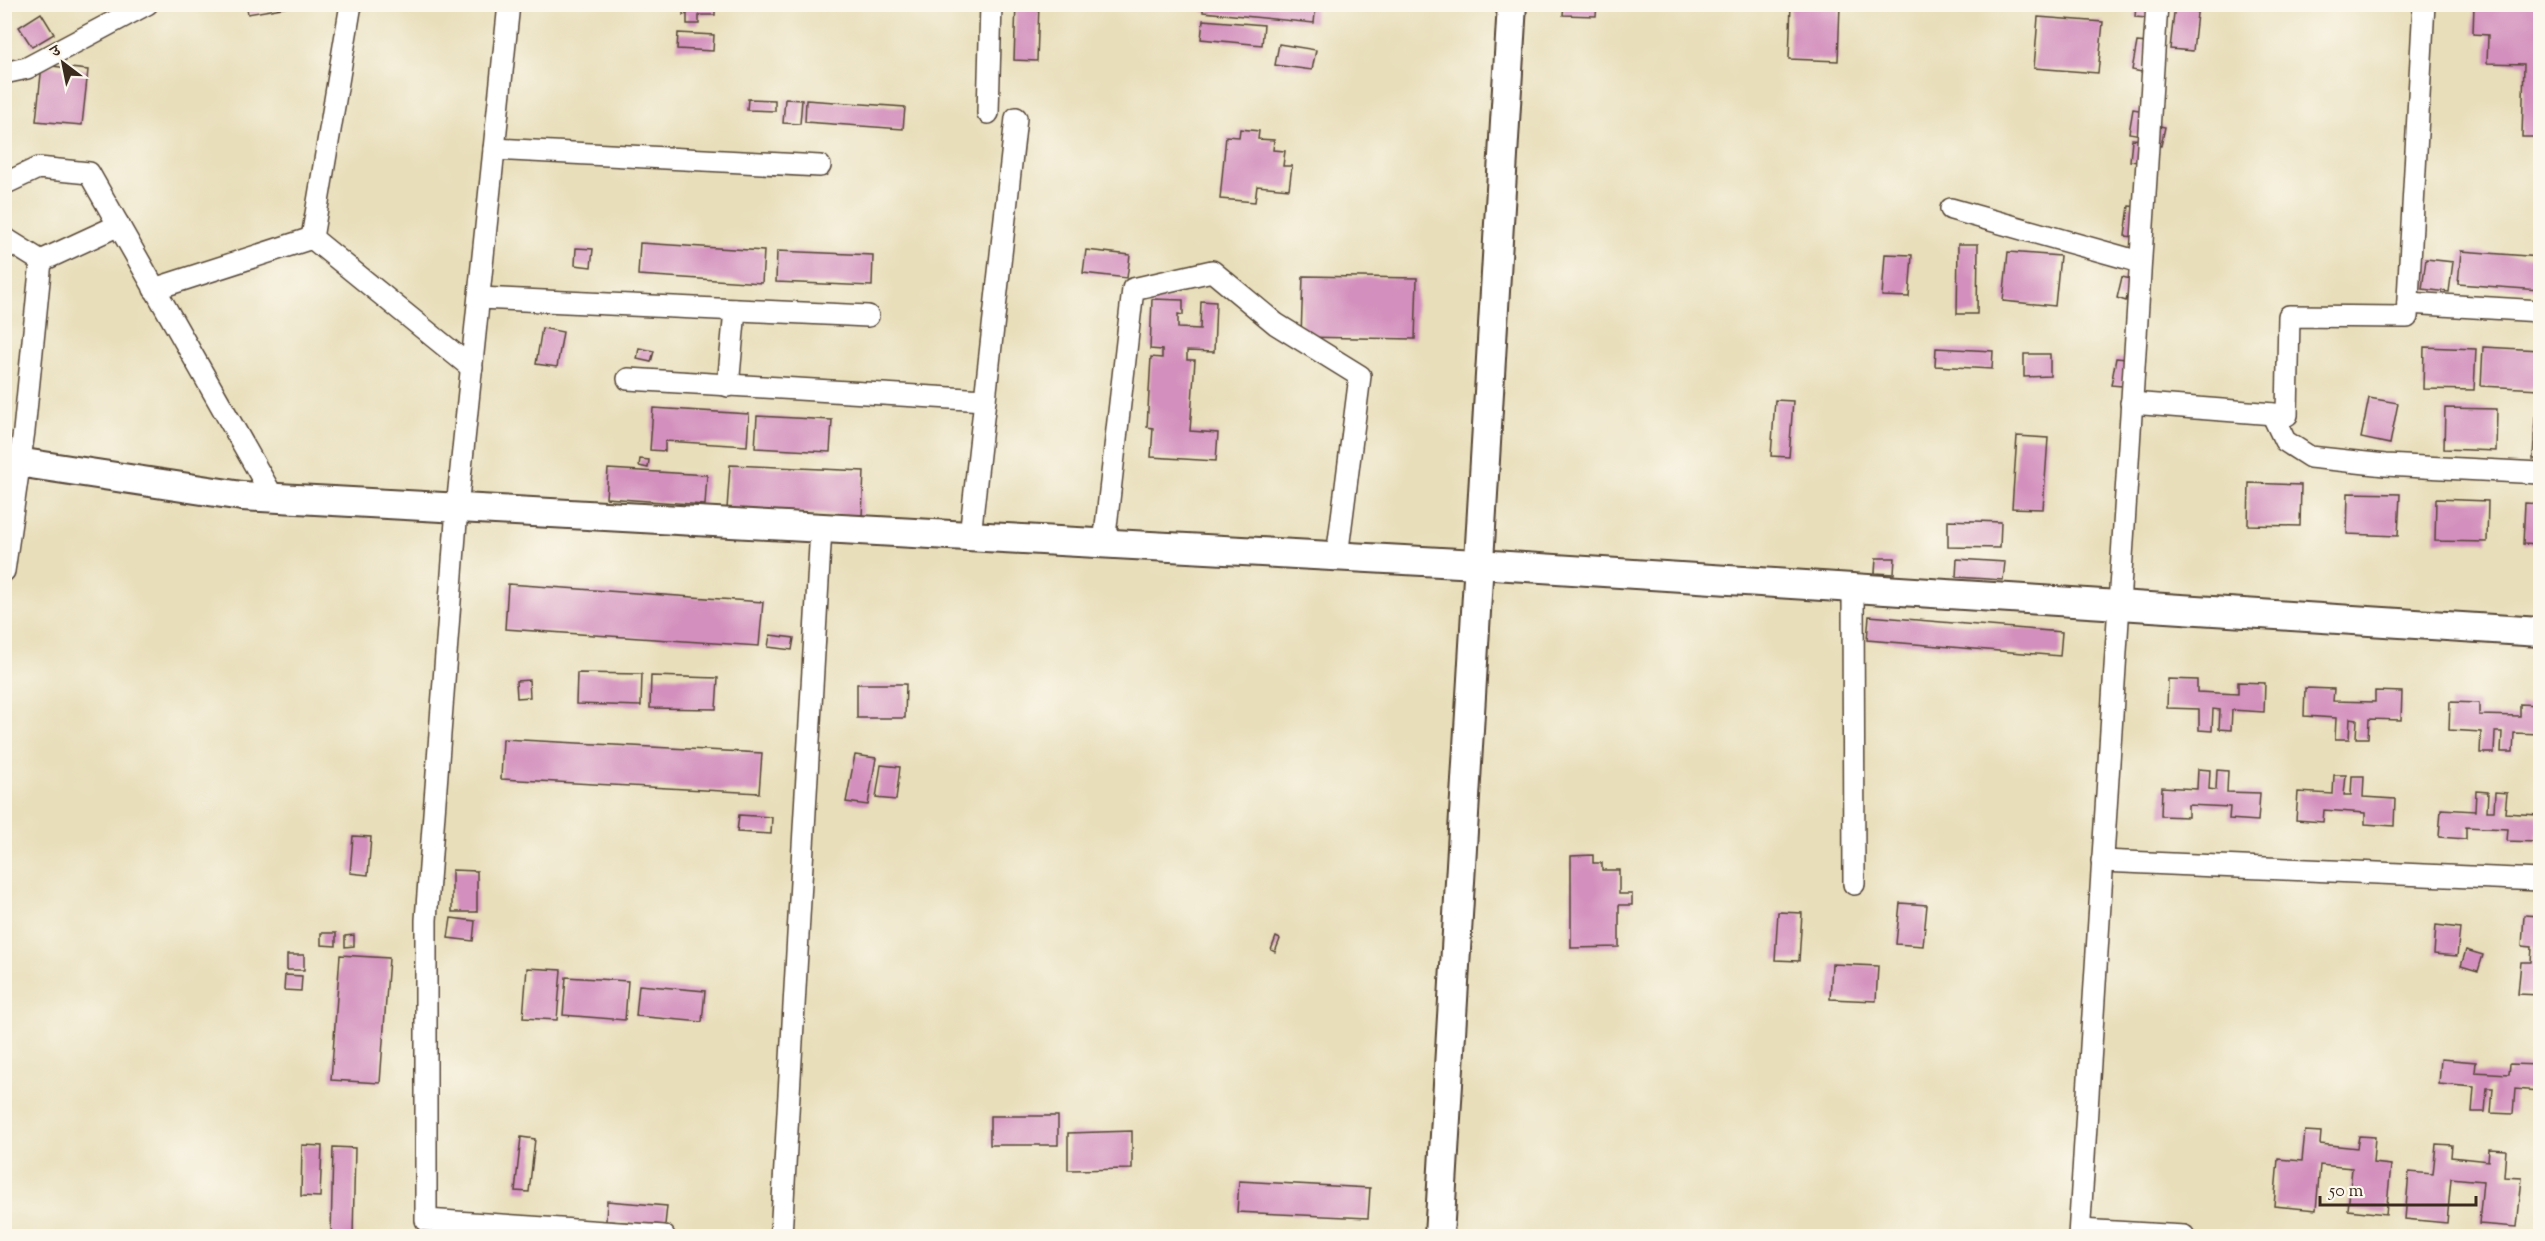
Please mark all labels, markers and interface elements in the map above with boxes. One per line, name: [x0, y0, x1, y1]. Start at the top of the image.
north arrow: [33, 33, 93, 93]
text: उ: [46, 40, 67, 65]
scale bar: [2320, 1169, 2476, 1207]
text: 50 m: [2328, 1179, 2364, 1205]

